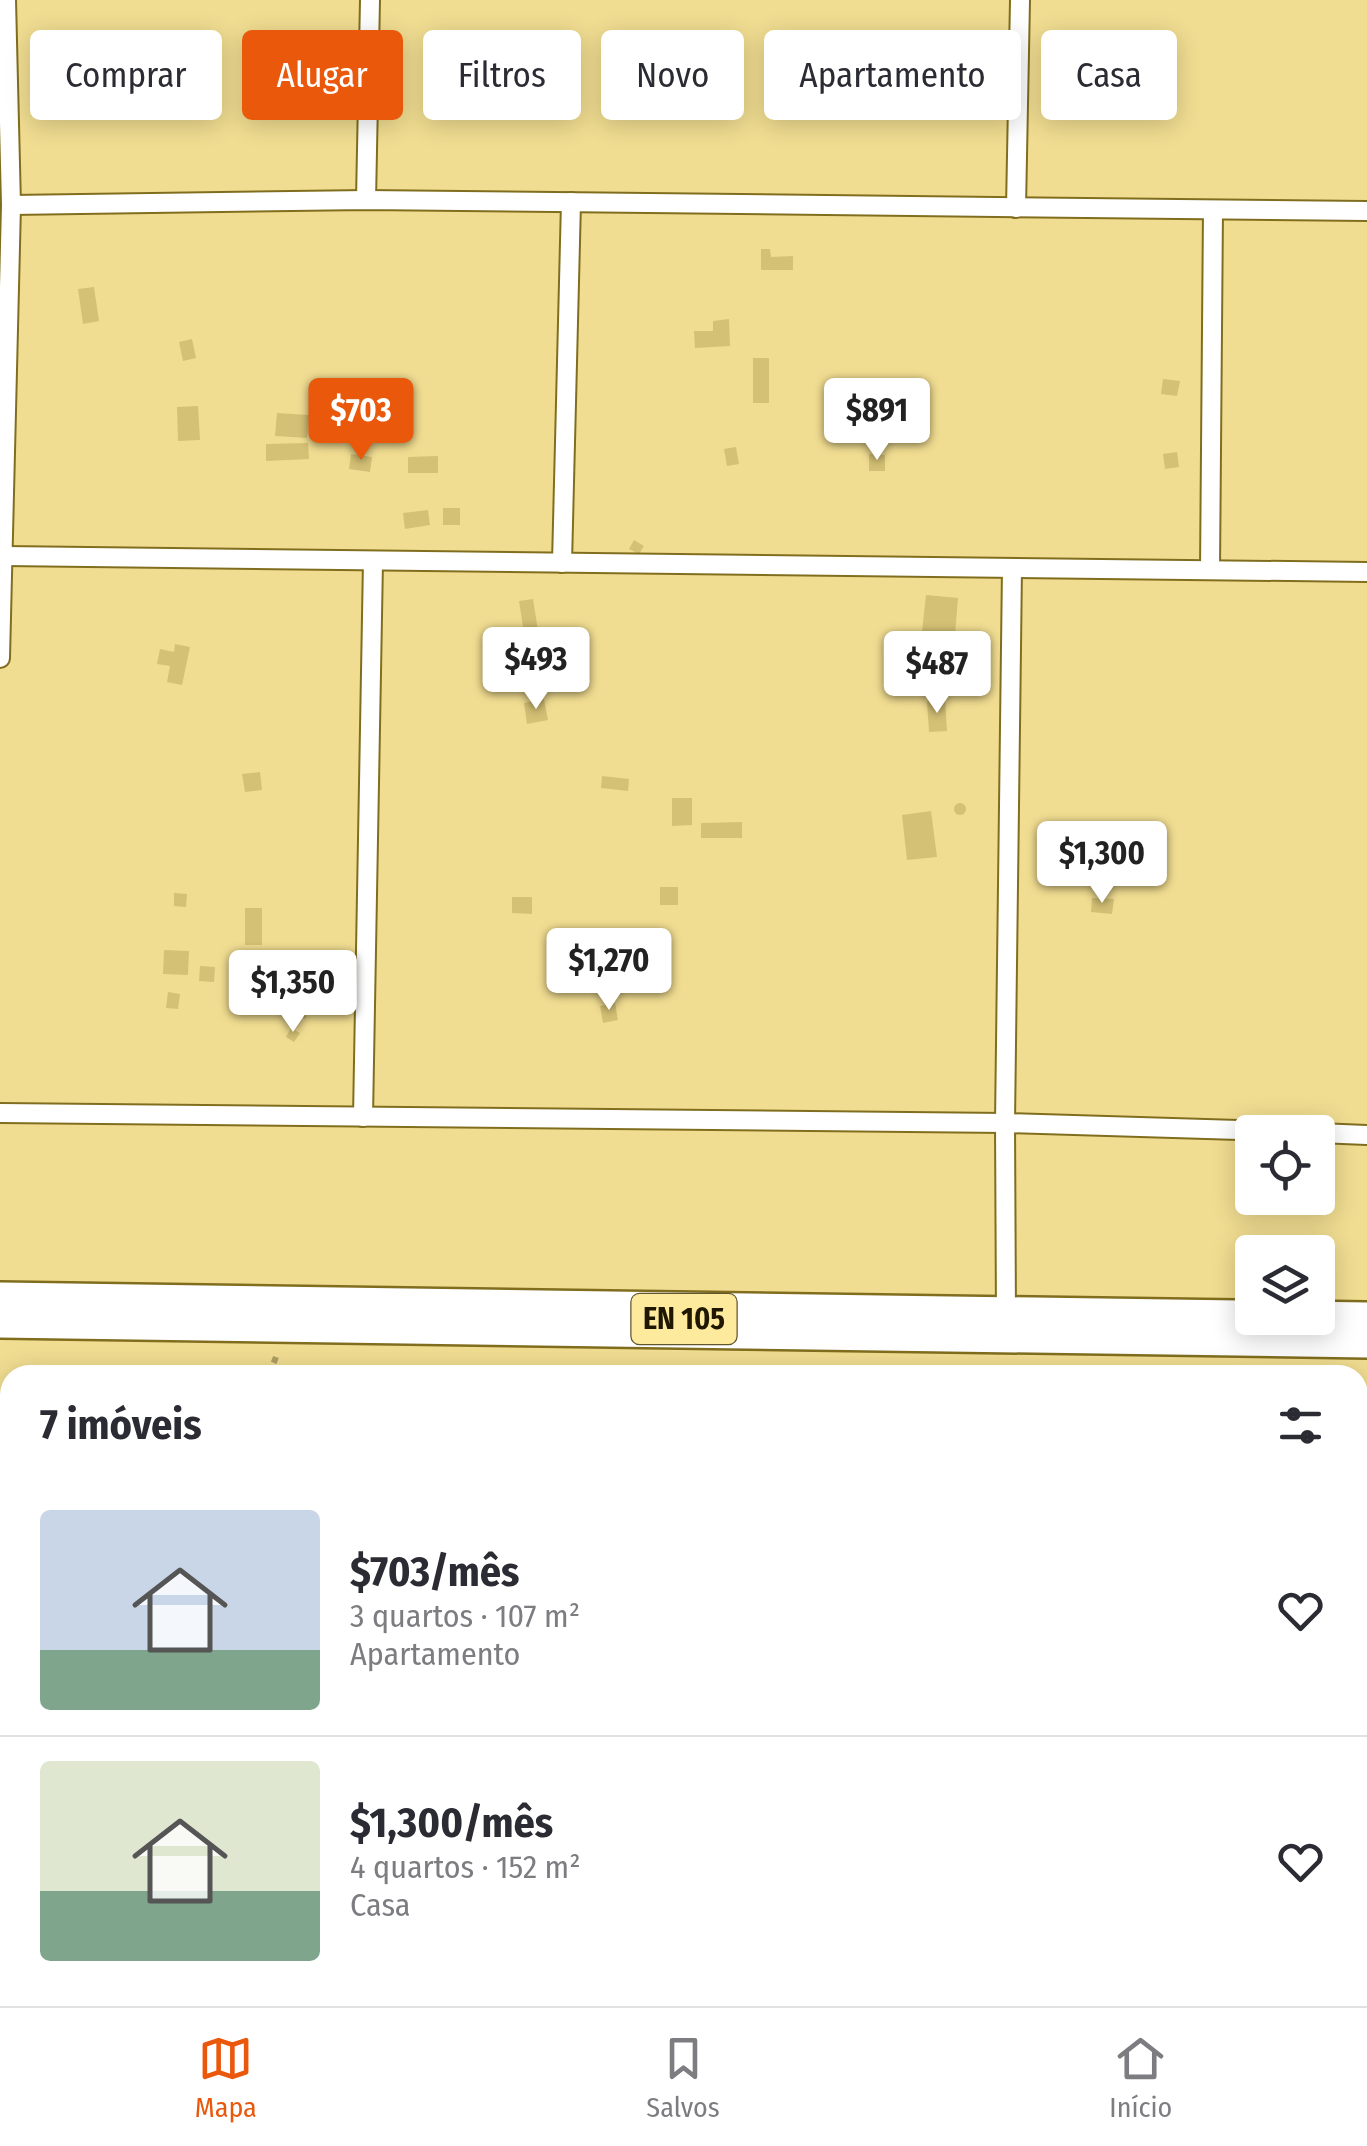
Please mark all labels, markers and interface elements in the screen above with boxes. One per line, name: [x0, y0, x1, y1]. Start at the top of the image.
chip: Comprar: [30, 30, 222, 120]
chip: Alugar: [242, 30, 403, 120]
chip: Filtros: [423, 30, 581, 120]
chip: Novo: [601, 30, 744, 120]
chip: Apartamento: [764, 30, 1021, 120]
chip: Casa: [1041, 30, 1177, 120]
pin: $703: [302, 378, 420, 463]
pin: $891: [818, 378, 936, 463]
text: $703: [330, 391, 392, 429]
text: $891: [846, 391, 908, 429]
pin: $493: [477, 627, 595, 712]
pin: $487: [878, 631, 996, 716]
text: $493: [505, 640, 567, 678]
text: $487: [906, 644, 968, 682]
pin: $1,300: [1021, 821, 1183, 906]
text: $1,300: [1059, 834, 1145, 872]
pin: $1,270: [528, 928, 690, 1013]
text: $1,270: [568, 941, 650, 979]
pin: $1,350: [212, 950, 374, 1035]
text: $1,350: [251, 963, 335, 1001]
map controls: [1235, 1115, 1335, 1335]
button: locate: [1235, 1115, 1335, 1215]
button: layers: [1235, 1235, 1335, 1335]
road number: EN 105: [632, 1294, 736, 1344]
icon: filters: [1273, 1398, 1328, 1453]
text: 7 imóveis: [40, 1400, 202, 1450]
text: $703/mês: [350, 1547, 519, 1597]
icon: home: [120, 1550, 240, 1670]
icon: heart: [1273, 1583, 1328, 1638]
text: 3 quartos · 107 m²: [350, 1597, 580, 1635]
text: Apartamento: [350, 1635, 520, 1673]
text: $1,300/mês: [350, 1798, 553, 1848]
icon: home: [120, 1801, 240, 1921]
icon: heart: [1273, 1834, 1328, 1889]
text: 4 quartos · 152 m²: [350, 1848, 581, 1886]
text: Casa: [350, 1886, 411, 1924]
tab: Mapa: [195, 2031, 257, 2124]
tab: Salvos: [646, 2031, 720, 2124]
tab: Início: [1109, 2031, 1172, 2124]

